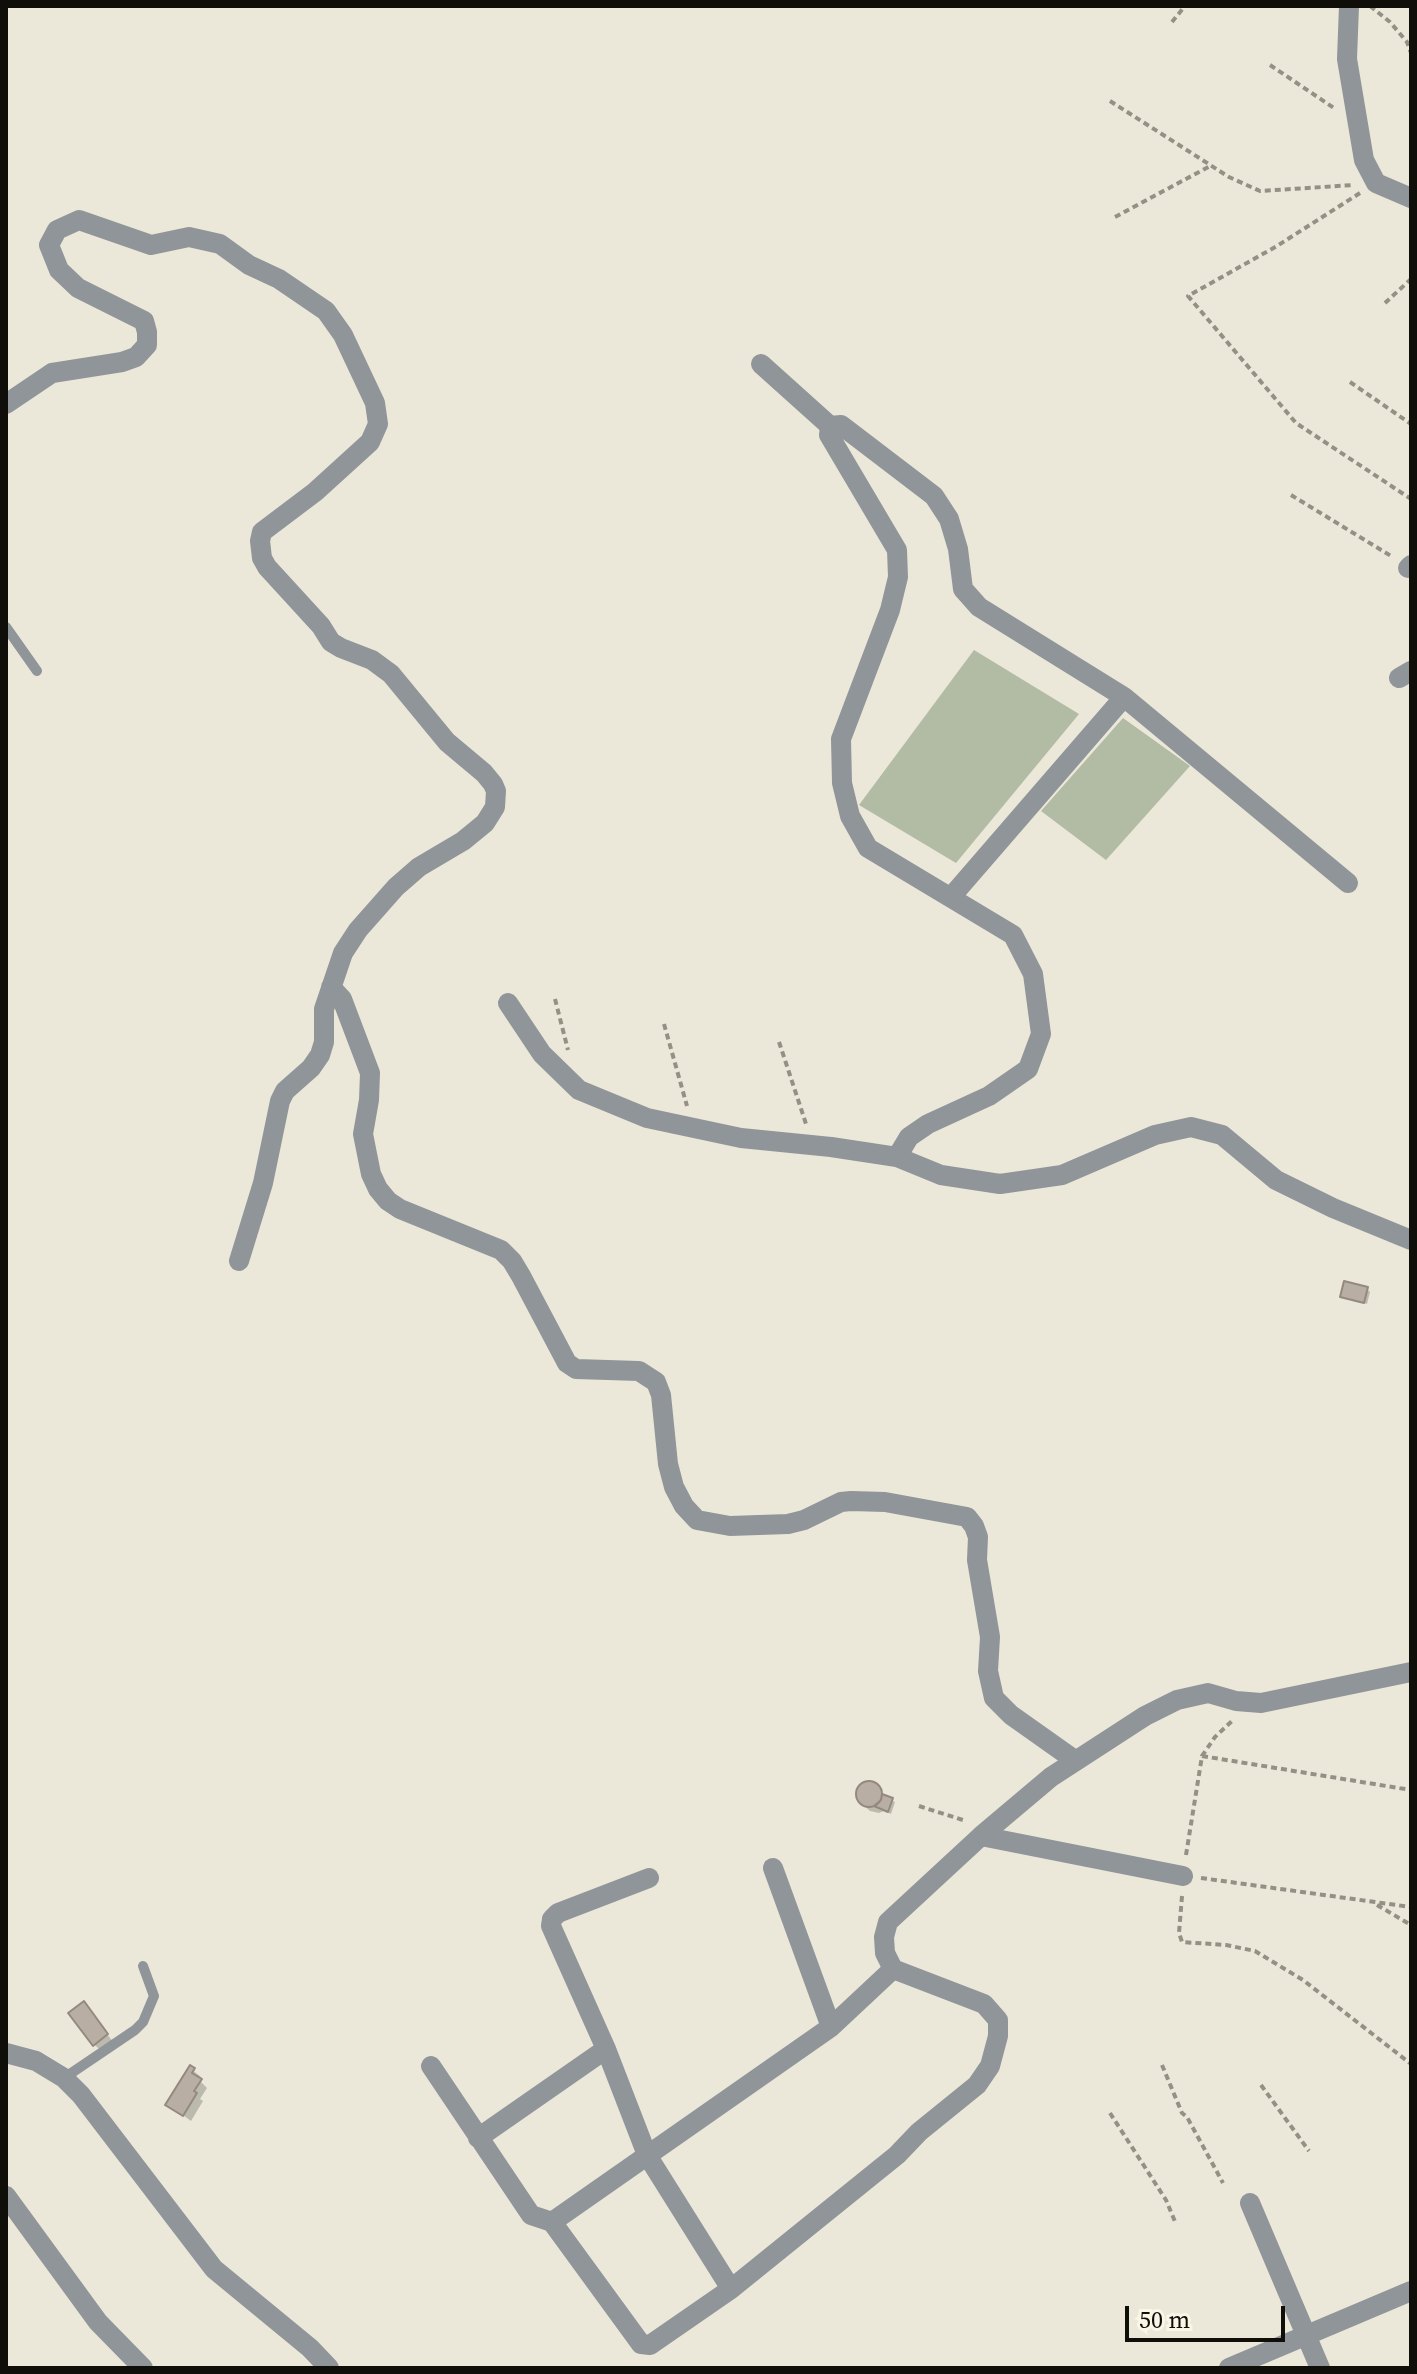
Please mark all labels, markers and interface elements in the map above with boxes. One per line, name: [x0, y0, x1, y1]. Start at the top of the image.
scale bar: [1129, 2290, 1289, 2340]
text: 50 m: [1139, 2303, 1190, 2336]

